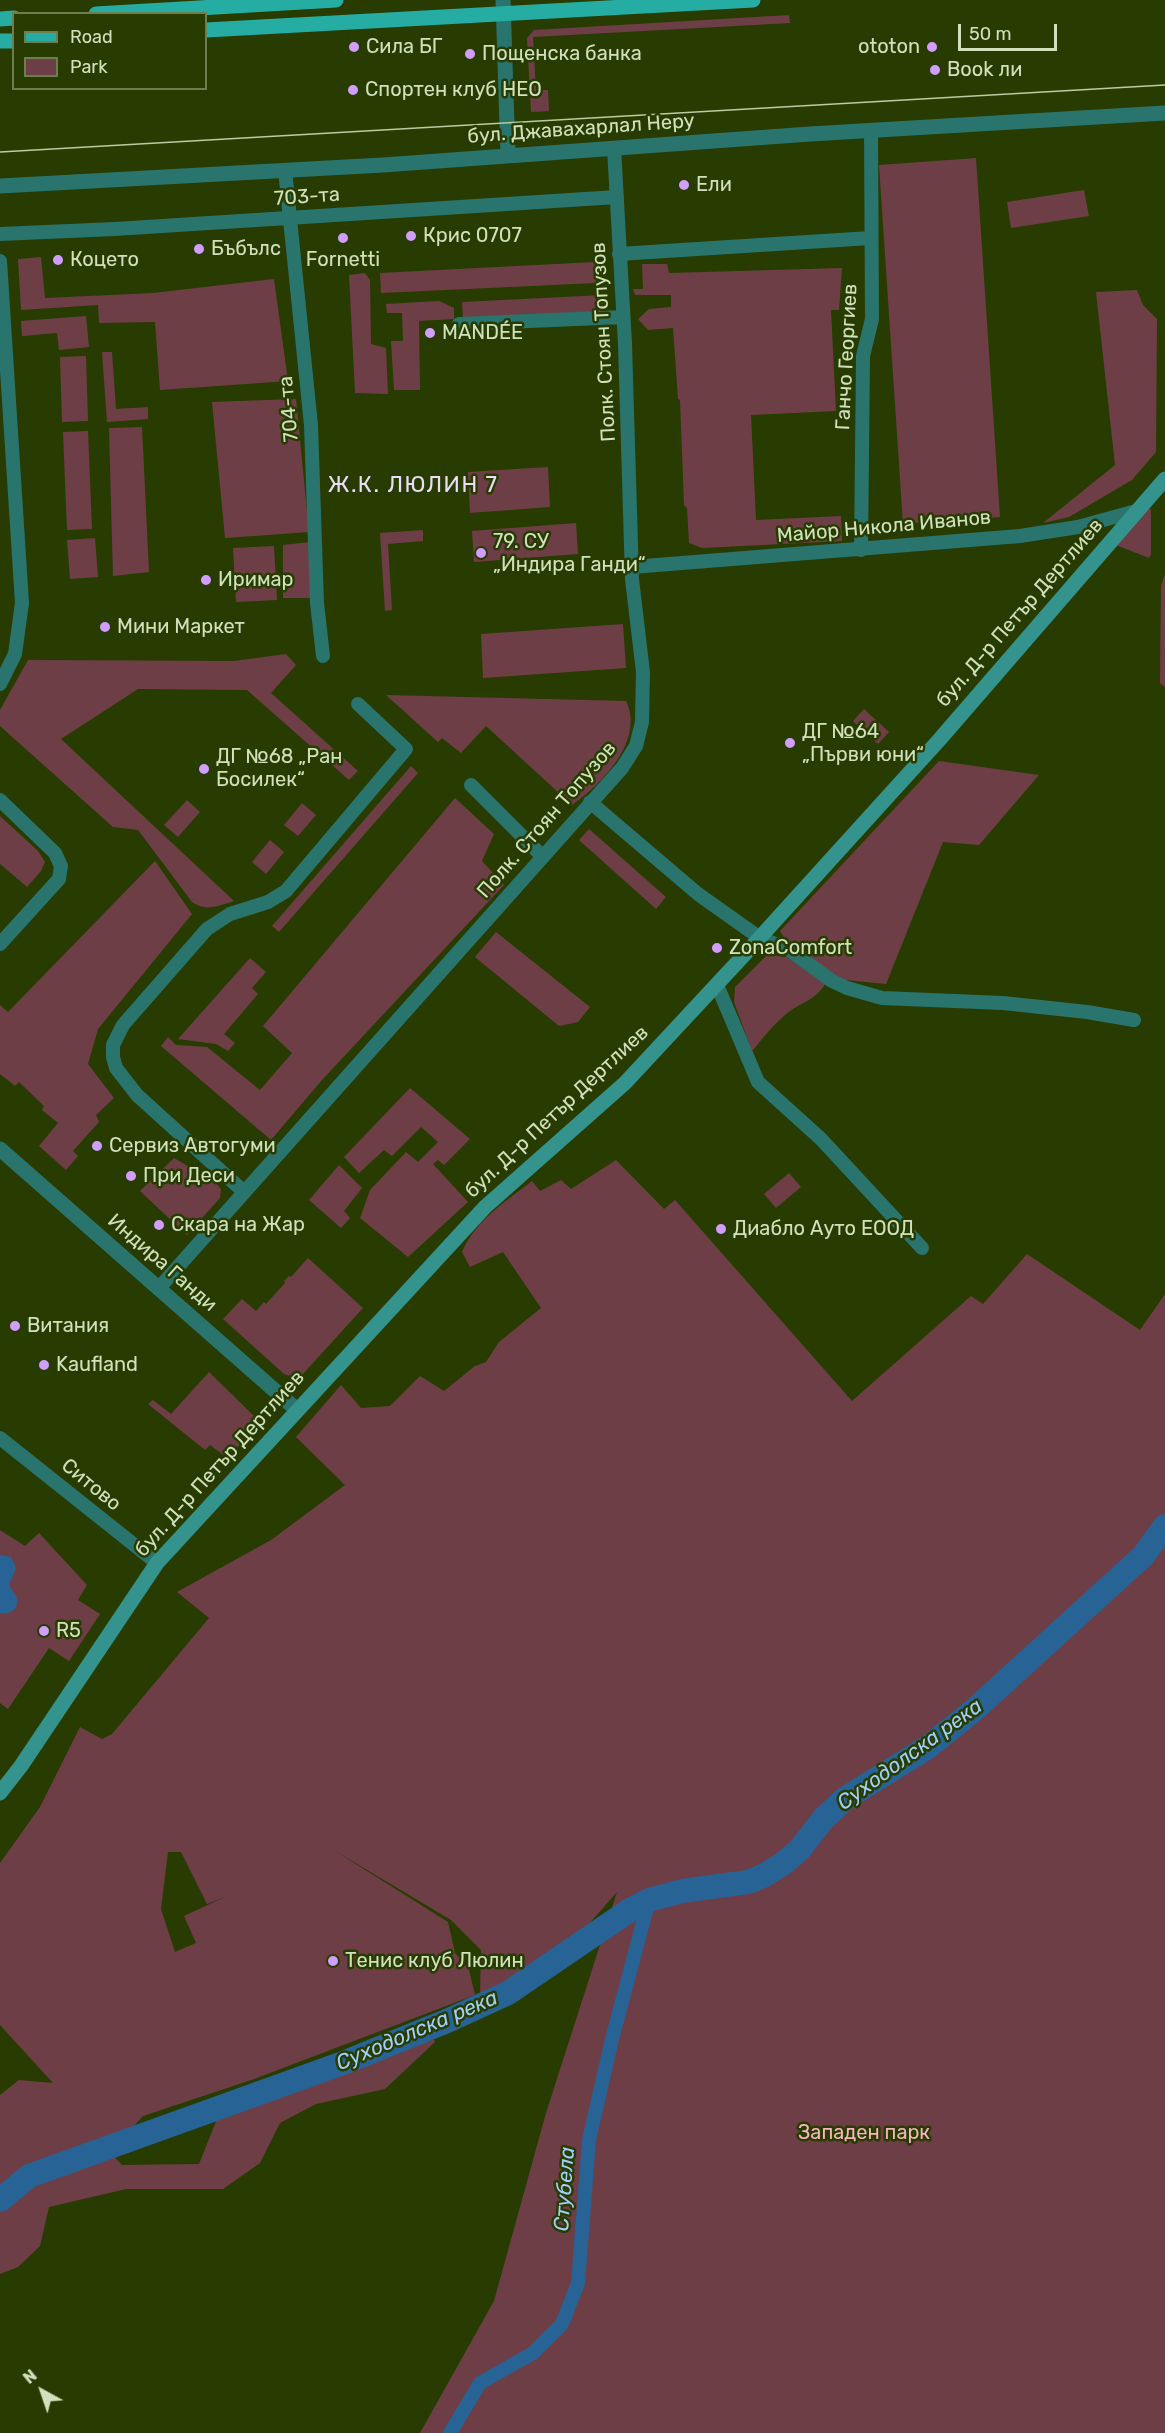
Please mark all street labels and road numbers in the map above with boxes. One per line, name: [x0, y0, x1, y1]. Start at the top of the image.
street label: бул. Джавахарлал Неру: [467, 109, 695, 149]
street label: 703-та: [273, 183, 341, 211]
street label: Полк. Стоян Топузов: [587, 242, 621, 442]
street label: Ганчо Георгиев: [831, 283, 863, 431]
street label: 704-та: [274, 375, 304, 443]
street label: Майор Никола Иванов: [776, 506, 992, 548]
street label: бул. Д-р Петър Дертлиев: [932, 514, 1108, 712]
street label: Полк. Стоян Топузов: [472, 737, 622, 903]
street label: бул. Д-р Петър Дертлиев: [460, 1021, 654, 1203]
street label: Индира Ганди: [102, 1209, 222, 1317]
street label: бул. Д-р Петър Дертлиев: [130, 1366, 310, 1562]
street label: Ситово: [56, 1454, 126, 1516]

